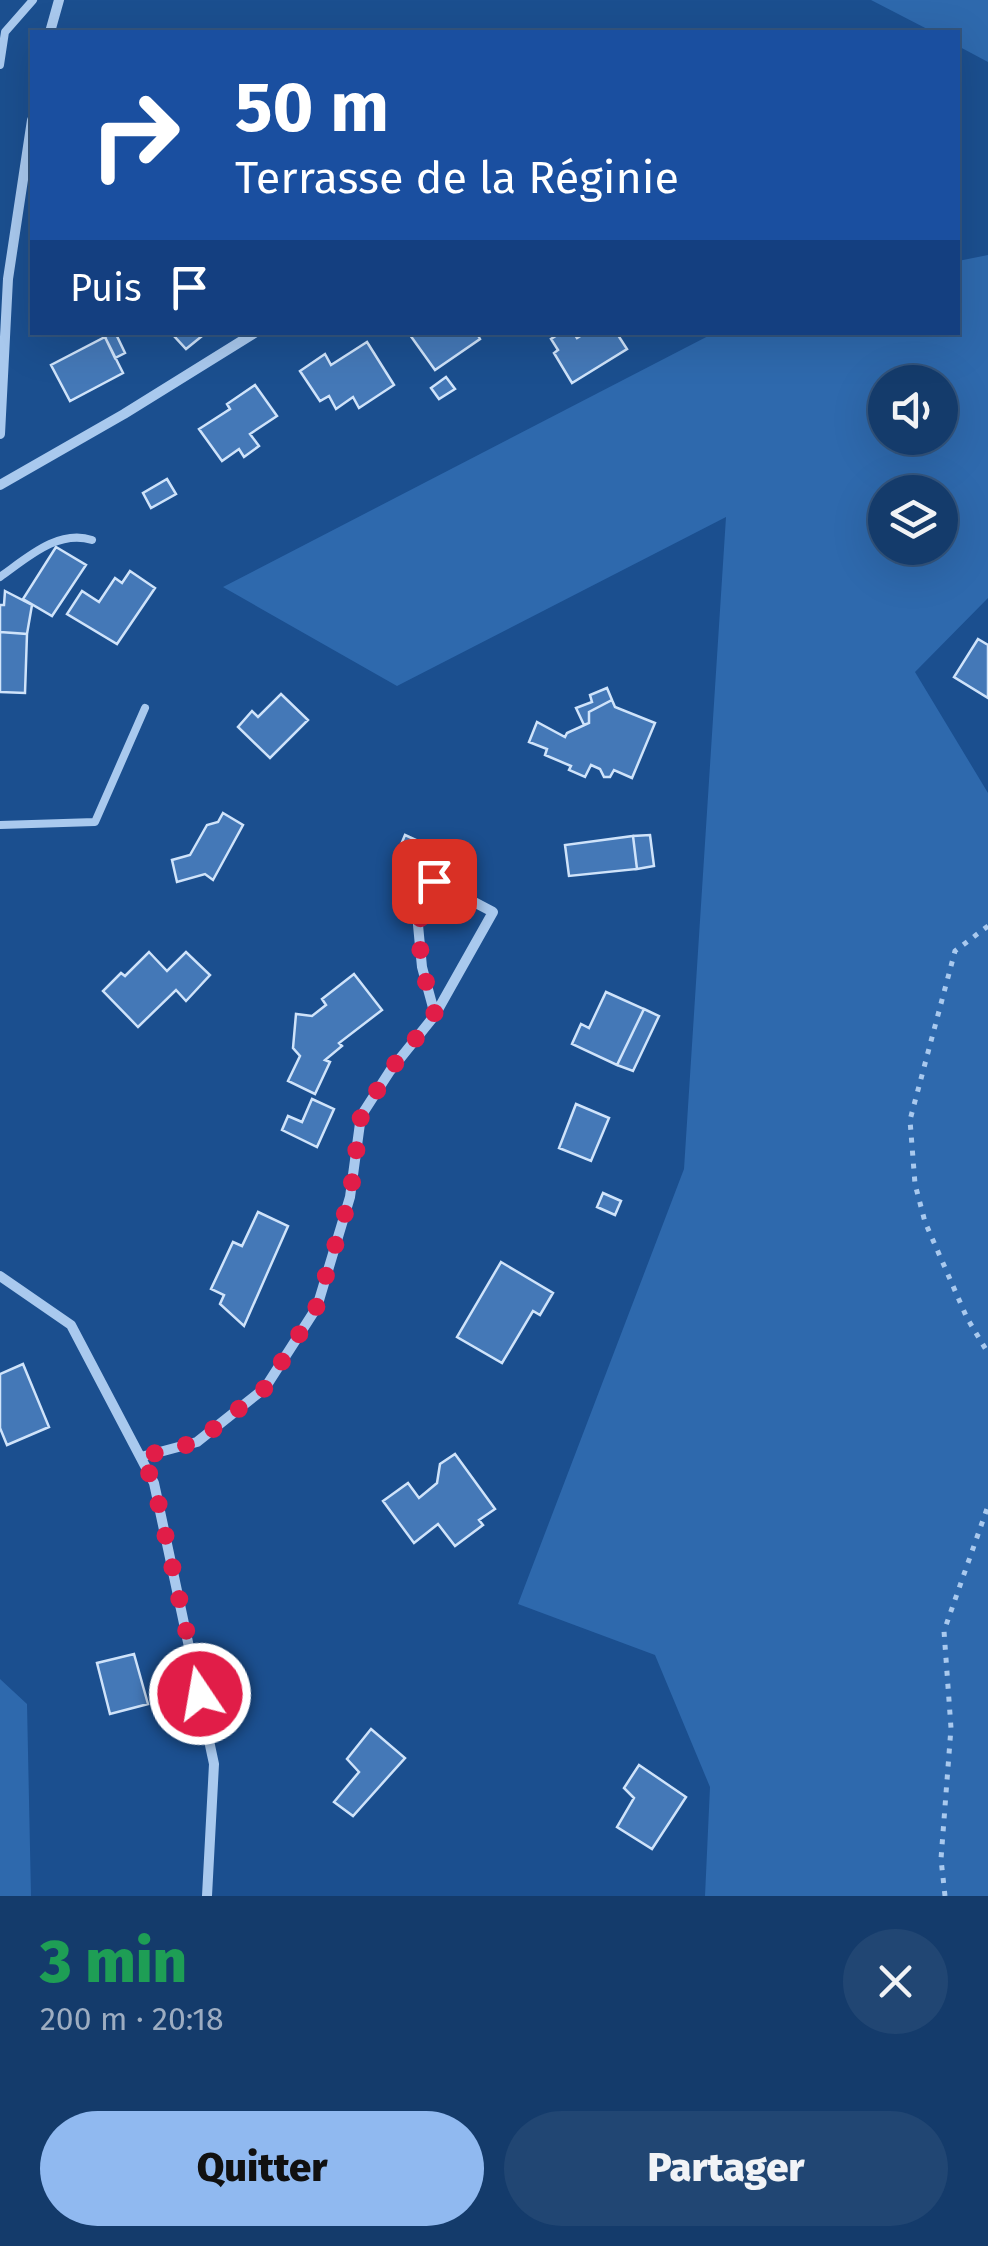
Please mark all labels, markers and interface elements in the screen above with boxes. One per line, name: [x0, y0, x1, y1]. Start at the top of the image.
text: 50 m: [235, 66, 389, 150]
icon: right: [70, 70, 200, 200]
text: Terrasse de la Réginie: [235, 151, 679, 205]
icon: arrive: [162, 260, 217, 315]
text: Puis: [70, 265, 142, 311]
map controls: [868, 365, 958, 565]
button: sound: [868, 365, 958, 455]
button: layers: [868, 475, 958, 565]
pin: [392, 839, 477, 924]
icon: arrive: [407, 854, 462, 909]
position arrow: [148, 1642, 252, 1746]
text: 3 min: [40, 1926, 187, 1998]
button: close: [843, 1929, 948, 2034]
text: 200 m · 20:18: [40, 2000, 224, 2038]
button: Quitter: [40, 2111, 484, 2226]
button: Partager: [504, 2111, 948, 2226]

